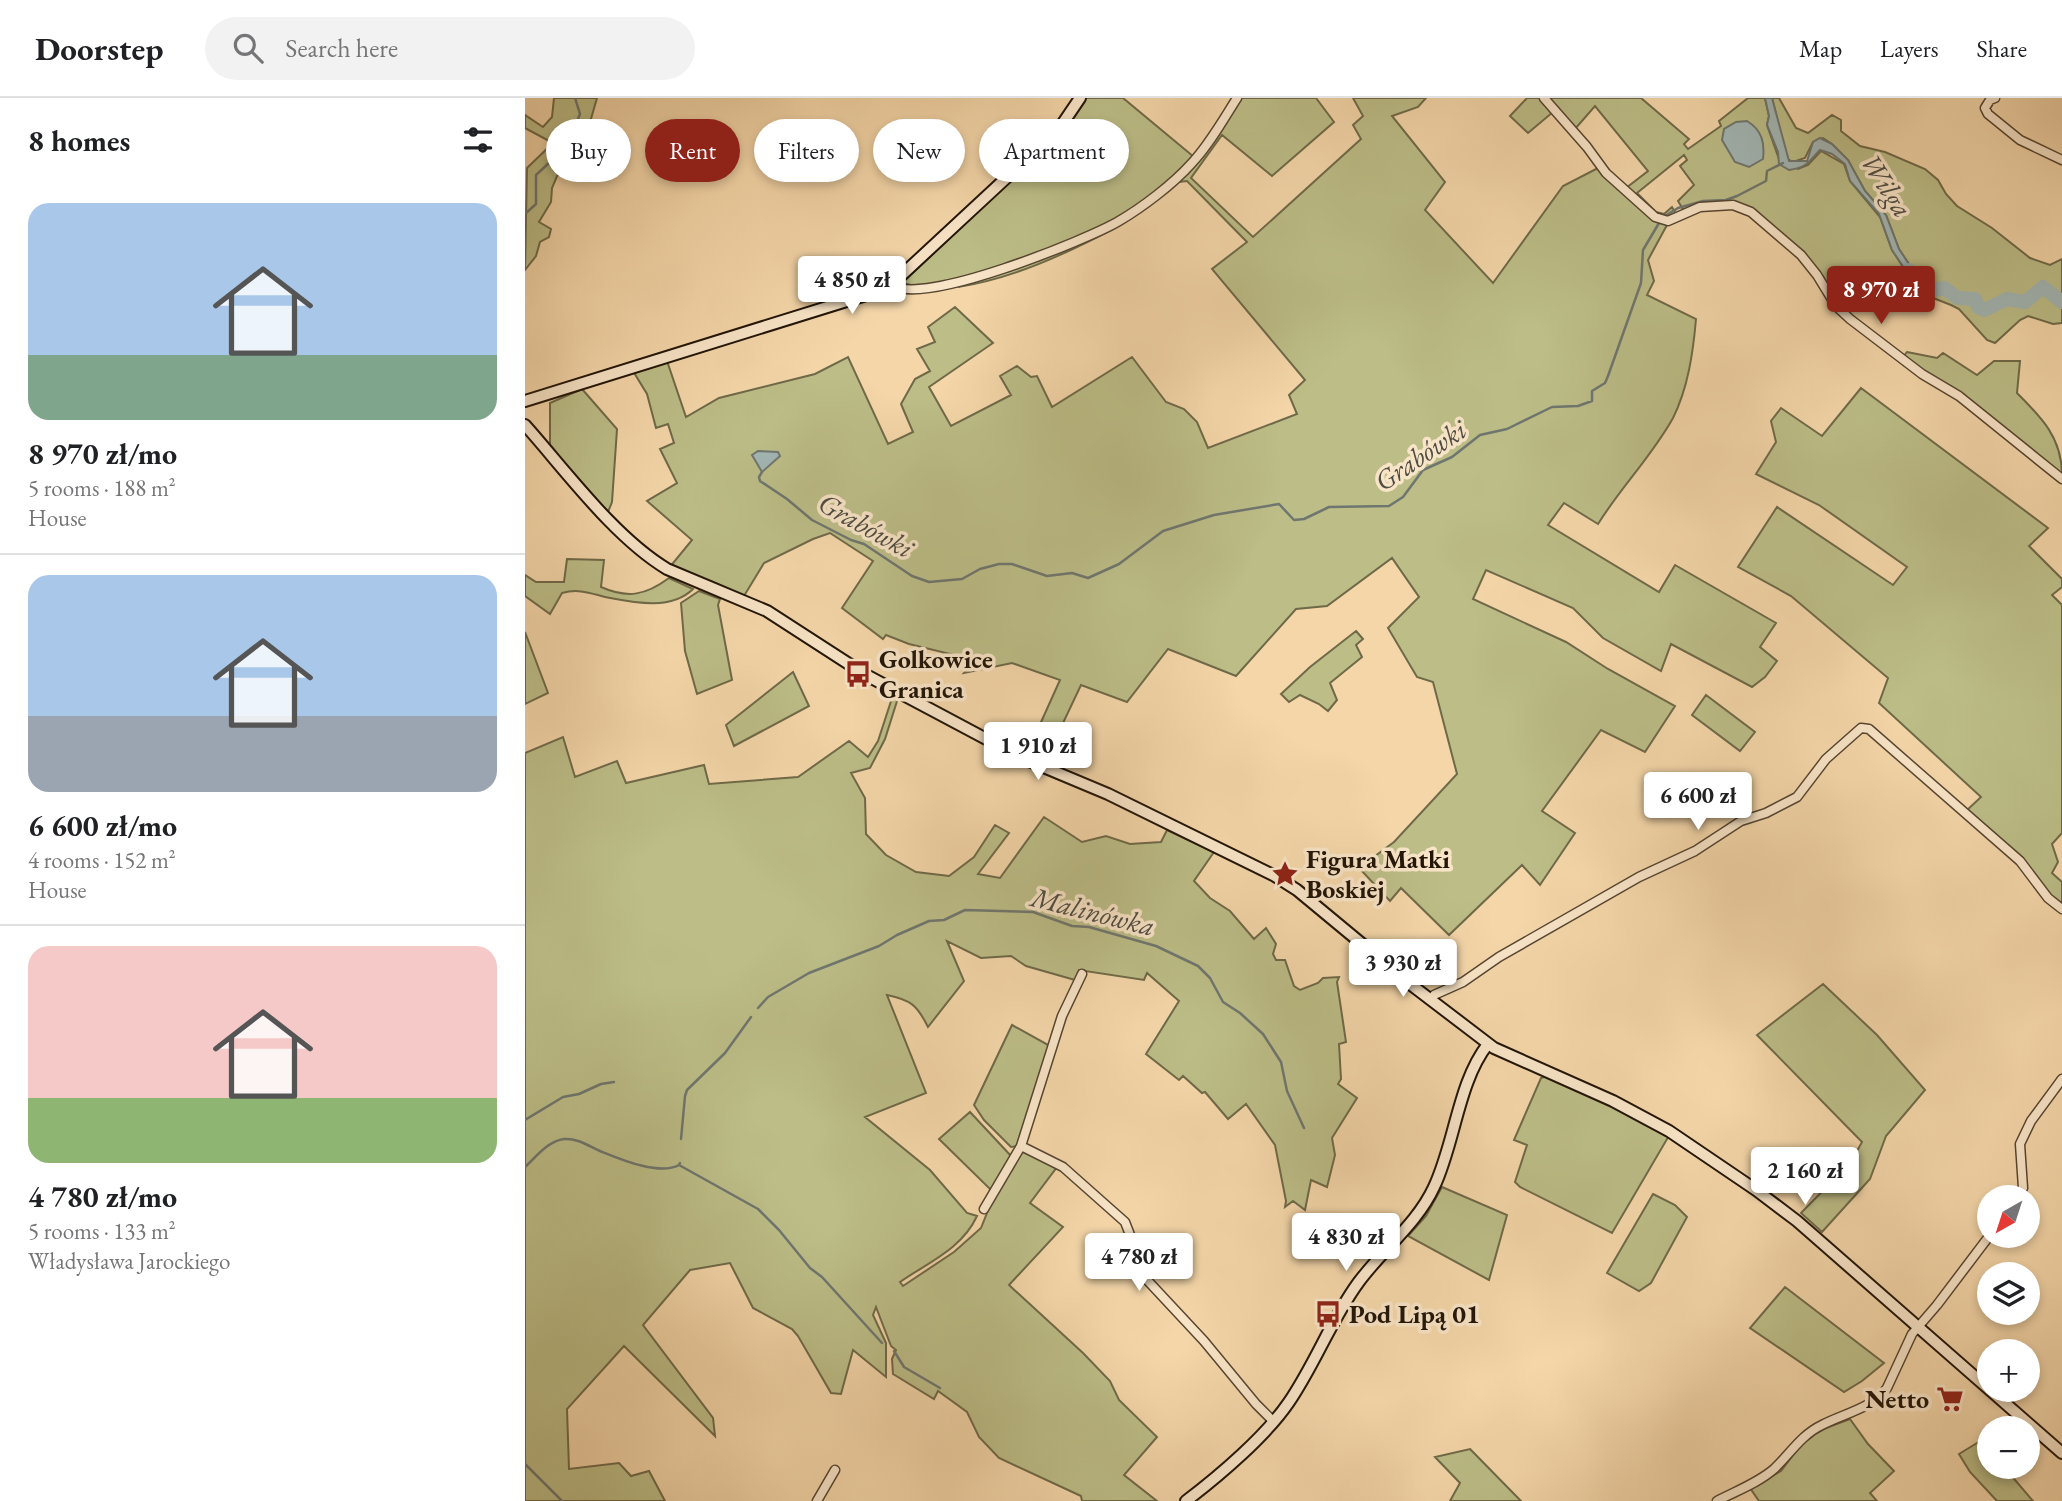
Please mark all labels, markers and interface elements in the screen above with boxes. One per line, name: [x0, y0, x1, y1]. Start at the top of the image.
search box: [205, 17, 695, 80]
text: Doorstep: [35, 27, 163, 70]
icon: search: [229, 29, 267, 67]
text: Search here: [285, 31, 398, 65]
text: Map: [1799, 33, 1842, 64]
text: Layers: [1880, 33, 1939, 64]
text: Share: [1977, 33, 2027, 64]
chip: Buy: [546, 119, 631, 182]
chip: Rent: [645, 119, 740, 182]
chip: Filters: [754, 119, 859, 182]
chip: New: [873, 119, 965, 182]
chip: Apartment: [979, 119, 1129, 182]
text: 8 homes: [28, 121, 130, 160]
icon: filters: [459, 121, 497, 159]
water label: Wilga: [1853, 146, 1921, 224]
icon: home: [200, 248, 326, 374]
pin: 4 850 zł: [780, 256, 924, 316]
text: 4 850 zł: [814, 264, 890, 294]
pin: 8 970 zł: [1809, 266, 1953, 326]
text: 8 970 zł: [1843, 274, 1919, 304]
water label: Grabówki: [1367, 410, 1474, 499]
text: 8 970 zł/mo: [28, 434, 177, 473]
text: 5 rooms · 188 m²: [28, 473, 176, 503]
water label: Grabówki: [812, 484, 922, 567]
text: House: [28, 503, 87, 533]
icon: home: [200, 620, 326, 746]
place label: Golkowice Granica: [879, 642, 993, 706]
bus stop icon: Golkowice Granica: [843, 659, 873, 689]
pin: 1 910 zł: [966, 722, 1110, 782]
text: 1 910 zł: [1000, 730, 1076, 760]
pin: 6 600 zł: [1626, 772, 1770, 832]
text: 6 600 zł: [1660, 780, 1736, 810]
text: 6 600 zł/mo: [28, 806, 177, 845]
place label: Figura Matki Boskiej: [1306, 842, 1450, 906]
text: 4 rooms · 152 m²: [28, 845, 176, 875]
place icon: Figura Matki Boskiej: [1270, 859, 1300, 889]
text: House: [28, 875, 87, 905]
water label: Malinówka: [1026, 878, 1159, 944]
pin: 3 930 zł: [1331, 940, 1475, 999]
text: 3 930 zł: [1365, 947, 1441, 977]
icon: home: [200, 991, 326, 1117]
pin: 2 160 zł: [1733, 1148, 1877, 1207]
text: 2 160 zł: [1767, 1155, 1843, 1185]
text: 4 780 zł/mo: [28, 1177, 177, 1216]
north arrow: [1977, 1185, 2041, 1248]
map controls: [1977, 1185, 2040, 1479]
pin: 4 830 zł: [1274, 1214, 1418, 1273]
text: 5 rooms · 133 m²: [28, 1216, 176, 1246]
text: 4 830 zł: [1308, 1221, 1384, 1251]
pin: 4 780 zł: [1067, 1234, 1211, 1293]
text: 4 780 zł: [1101, 1241, 1177, 1271]
text: Władysława Jarockiego: [28, 1246, 230, 1276]
button: layers: [1977, 1262, 2040, 1325]
place label: Pod Lipą 01: [1349, 1297, 1480, 1331]
bus stop icon: Pod Lipą 01: [1313, 1299, 1343, 1329]
button: +: [1977, 1339, 2040, 1402]
place label: Netto: [1865, 1382, 1929, 1416]
supermarket icon: Netto: [1935, 1384, 1965, 1414]
button: −: [1977, 1416, 2040, 1479]

